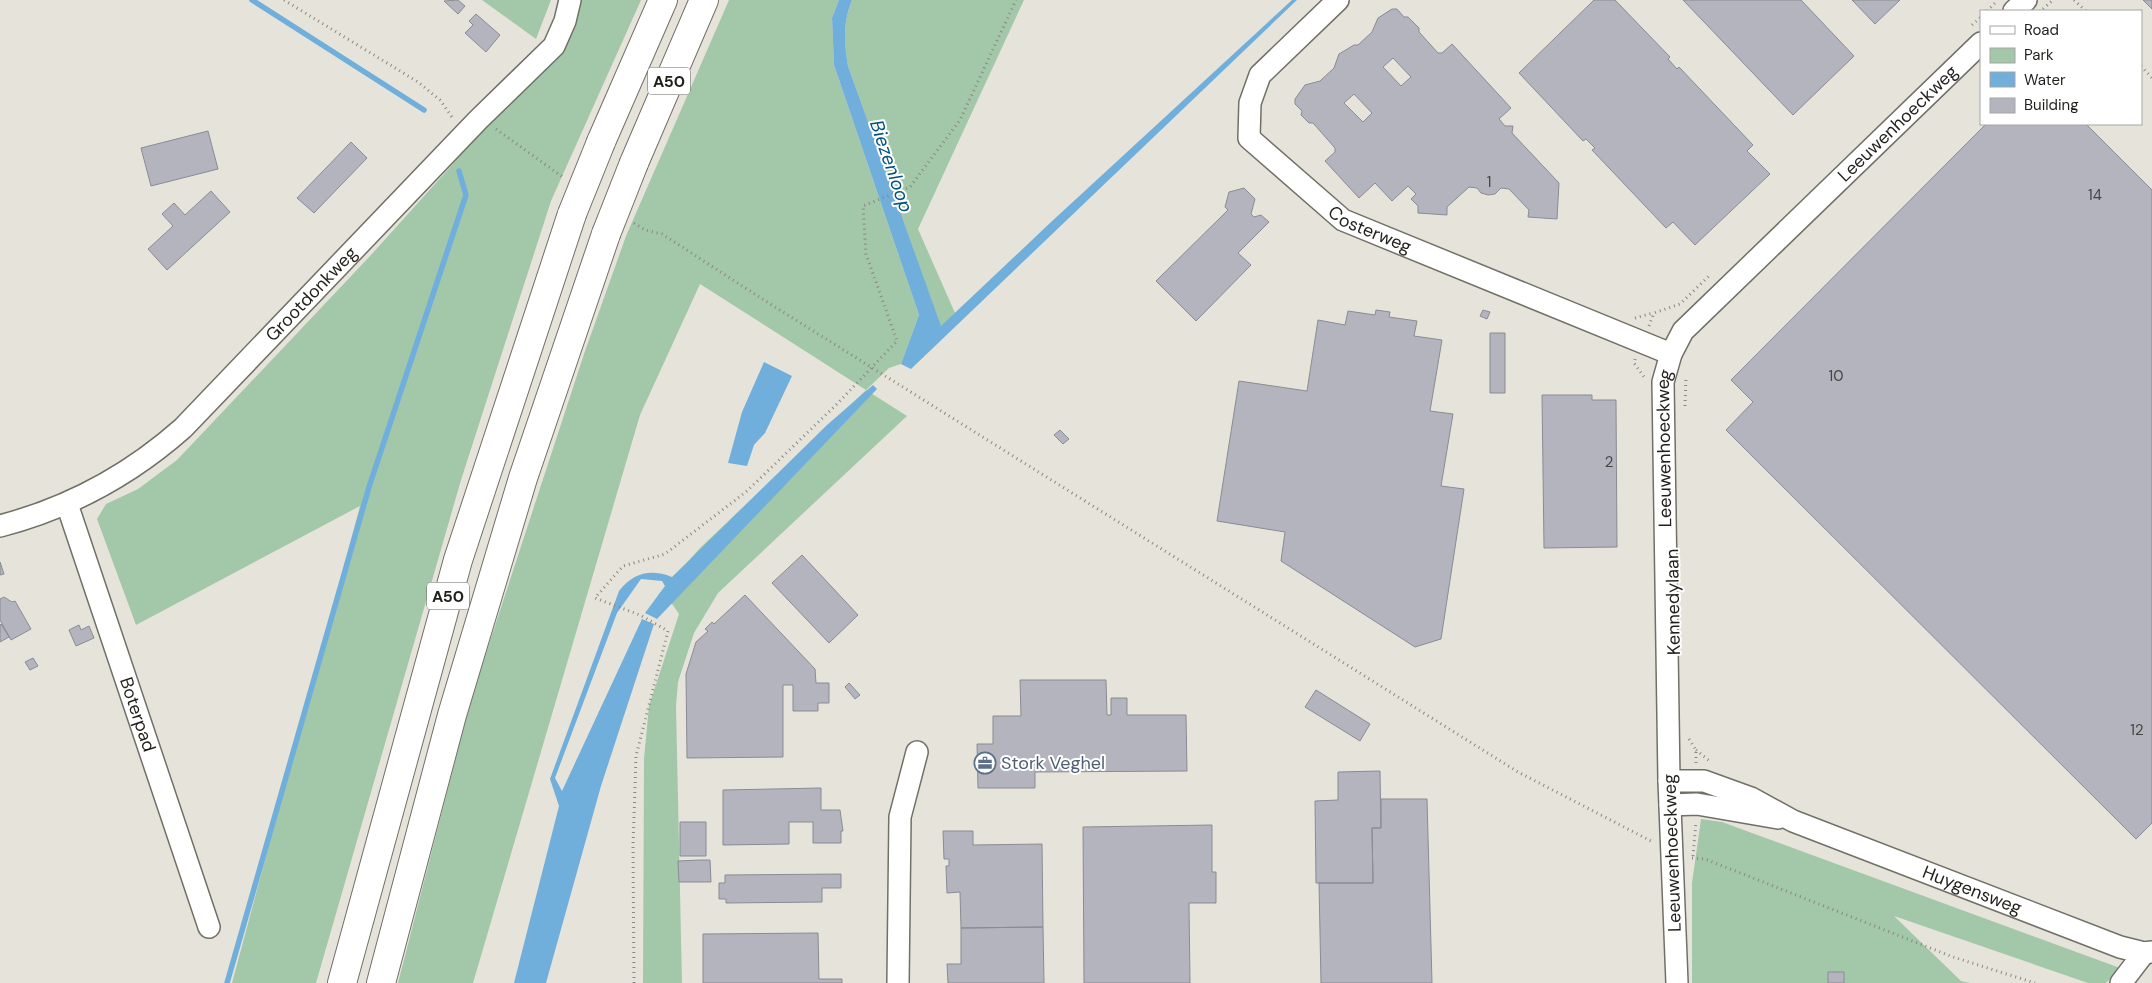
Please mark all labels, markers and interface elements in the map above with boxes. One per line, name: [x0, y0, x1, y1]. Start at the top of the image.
legend: [1980, 10, 2142, 125]
text: Road: [2024, 20, 2059, 40]
text: Park: [2024, 45, 2054, 65]
street label: Leeuwenhoeckweg: [1833, 60, 1963, 187]
road number: A50: [648, 68, 690, 94]
text: Water: [2024, 70, 2066, 90]
text: Building: [2024, 95, 2079, 115]
water label: Biezenloop: [864, 117, 919, 216]
house number: 1: [1487, 172, 1491, 192]
house number: 14: [2088, 185, 2102, 205]
street label: Costerweg: [1323, 200, 1415, 259]
street label: Grootdonkweg: [260, 241, 362, 347]
street label: Leeuwenhoeckweg: [1651, 366, 1678, 527]
house number: 10: [1829, 366, 1843, 386]
house number: 2: [1605, 452, 1613, 472]
street label: Kennedylaan: [1660, 549, 1686, 655]
road number: A50: [427, 582, 469, 610]
street label: Boterpad: [114, 674, 161, 755]
house number: 12: [2130, 720, 2144, 740]
office icon: Stork Veghel: [973, 751, 997, 775]
place label: Stork Veghel: [1001, 751, 1105, 775]
street label: Leeuwenhoeckweg: [1657, 774, 1687, 932]
street label: Huygensweg: [1919, 860, 2025, 920]

